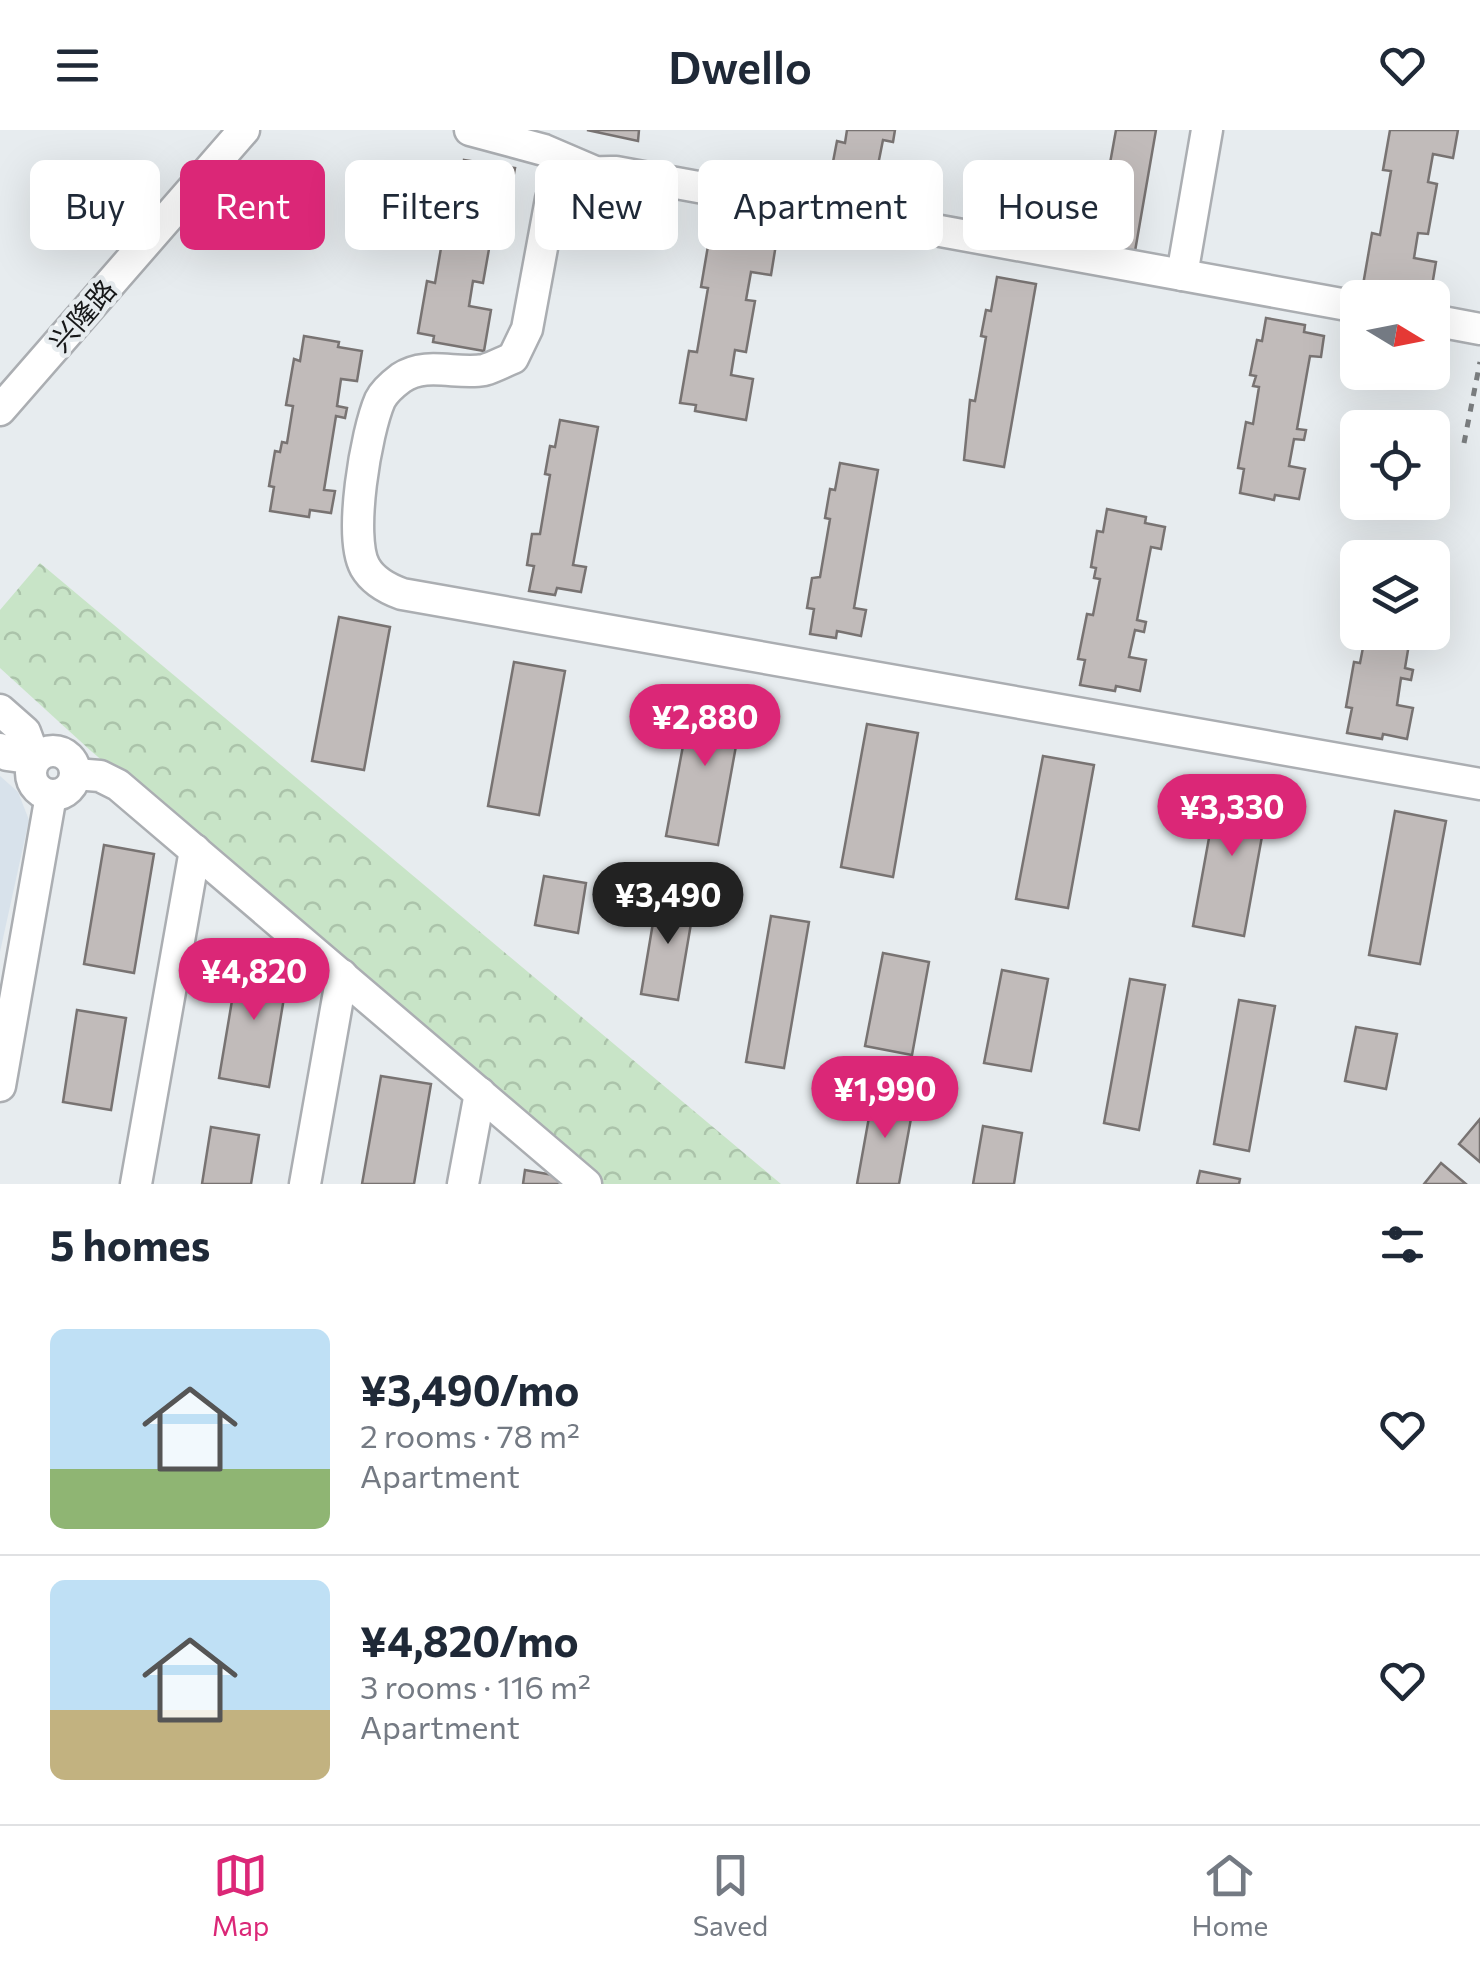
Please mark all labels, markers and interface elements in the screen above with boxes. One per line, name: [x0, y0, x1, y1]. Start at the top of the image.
icon: menu: [50, 38, 105, 93]
text: Dwello: [668, 38, 812, 93]
icon: heart: [1375, 38, 1430, 93]
chip: Buy: [30, 160, 160, 250]
chip: Rent: [180, 160, 325, 250]
chip: Filters: [345, 160, 515, 250]
chip: New: [535, 160, 678, 250]
chip: Apartment: [698, 160, 943, 250]
chip: House: [963, 160, 1134, 250]
street label: 兴隆路: [42, 272, 122, 358]
north arrow: [1340, 280, 1450, 390]
map controls: [1340, 280, 1450, 650]
button: locate: [1340, 410, 1450, 520]
button: layers: [1340, 540, 1450, 650]
pin: ¥2,880: [624, 684, 786, 769]
text: ¥2,880: [651, 696, 759, 736]
pin: ¥3,330: [1151, 774, 1313, 859]
text: ¥3,330: [1179, 786, 1285, 826]
pin: ¥3,490: [587, 862, 749, 947]
text: ¥3,490: [614, 874, 722, 914]
pin: ¥4,820: [173, 938, 335, 1023]
text: ¥4,820: [201, 950, 307, 990]
pin: ¥1,990: [804, 1056, 966, 1141]
text: ¥1,990: [833, 1068, 937, 1108]
icon: filters: [1375, 1217, 1430, 1272]
text: 5 homes: [50, 1218, 210, 1270]
text: ¥3,490/mo: [360, 1363, 579, 1415]
icon: home: [130, 1369, 250, 1489]
icon: heart: [1375, 1402, 1430, 1457]
text: 2 rooms · 78 m²: [360, 1415, 580, 1455]
text: Apartment: [360, 1455, 520, 1495]
text: ¥4,820/mo: [360, 1614, 579, 1666]
icon: home: [130, 1620, 250, 1740]
icon: heart: [1375, 1653, 1430, 1708]
text: 3 rooms · 116 m²: [360, 1666, 591, 1706]
text: Apartment: [360, 1706, 520, 1746]
tab: Map: [212, 1848, 269, 1942]
tab: Saved: [693, 1848, 768, 1942]
tab: Home: [1191, 1848, 1268, 1942]

